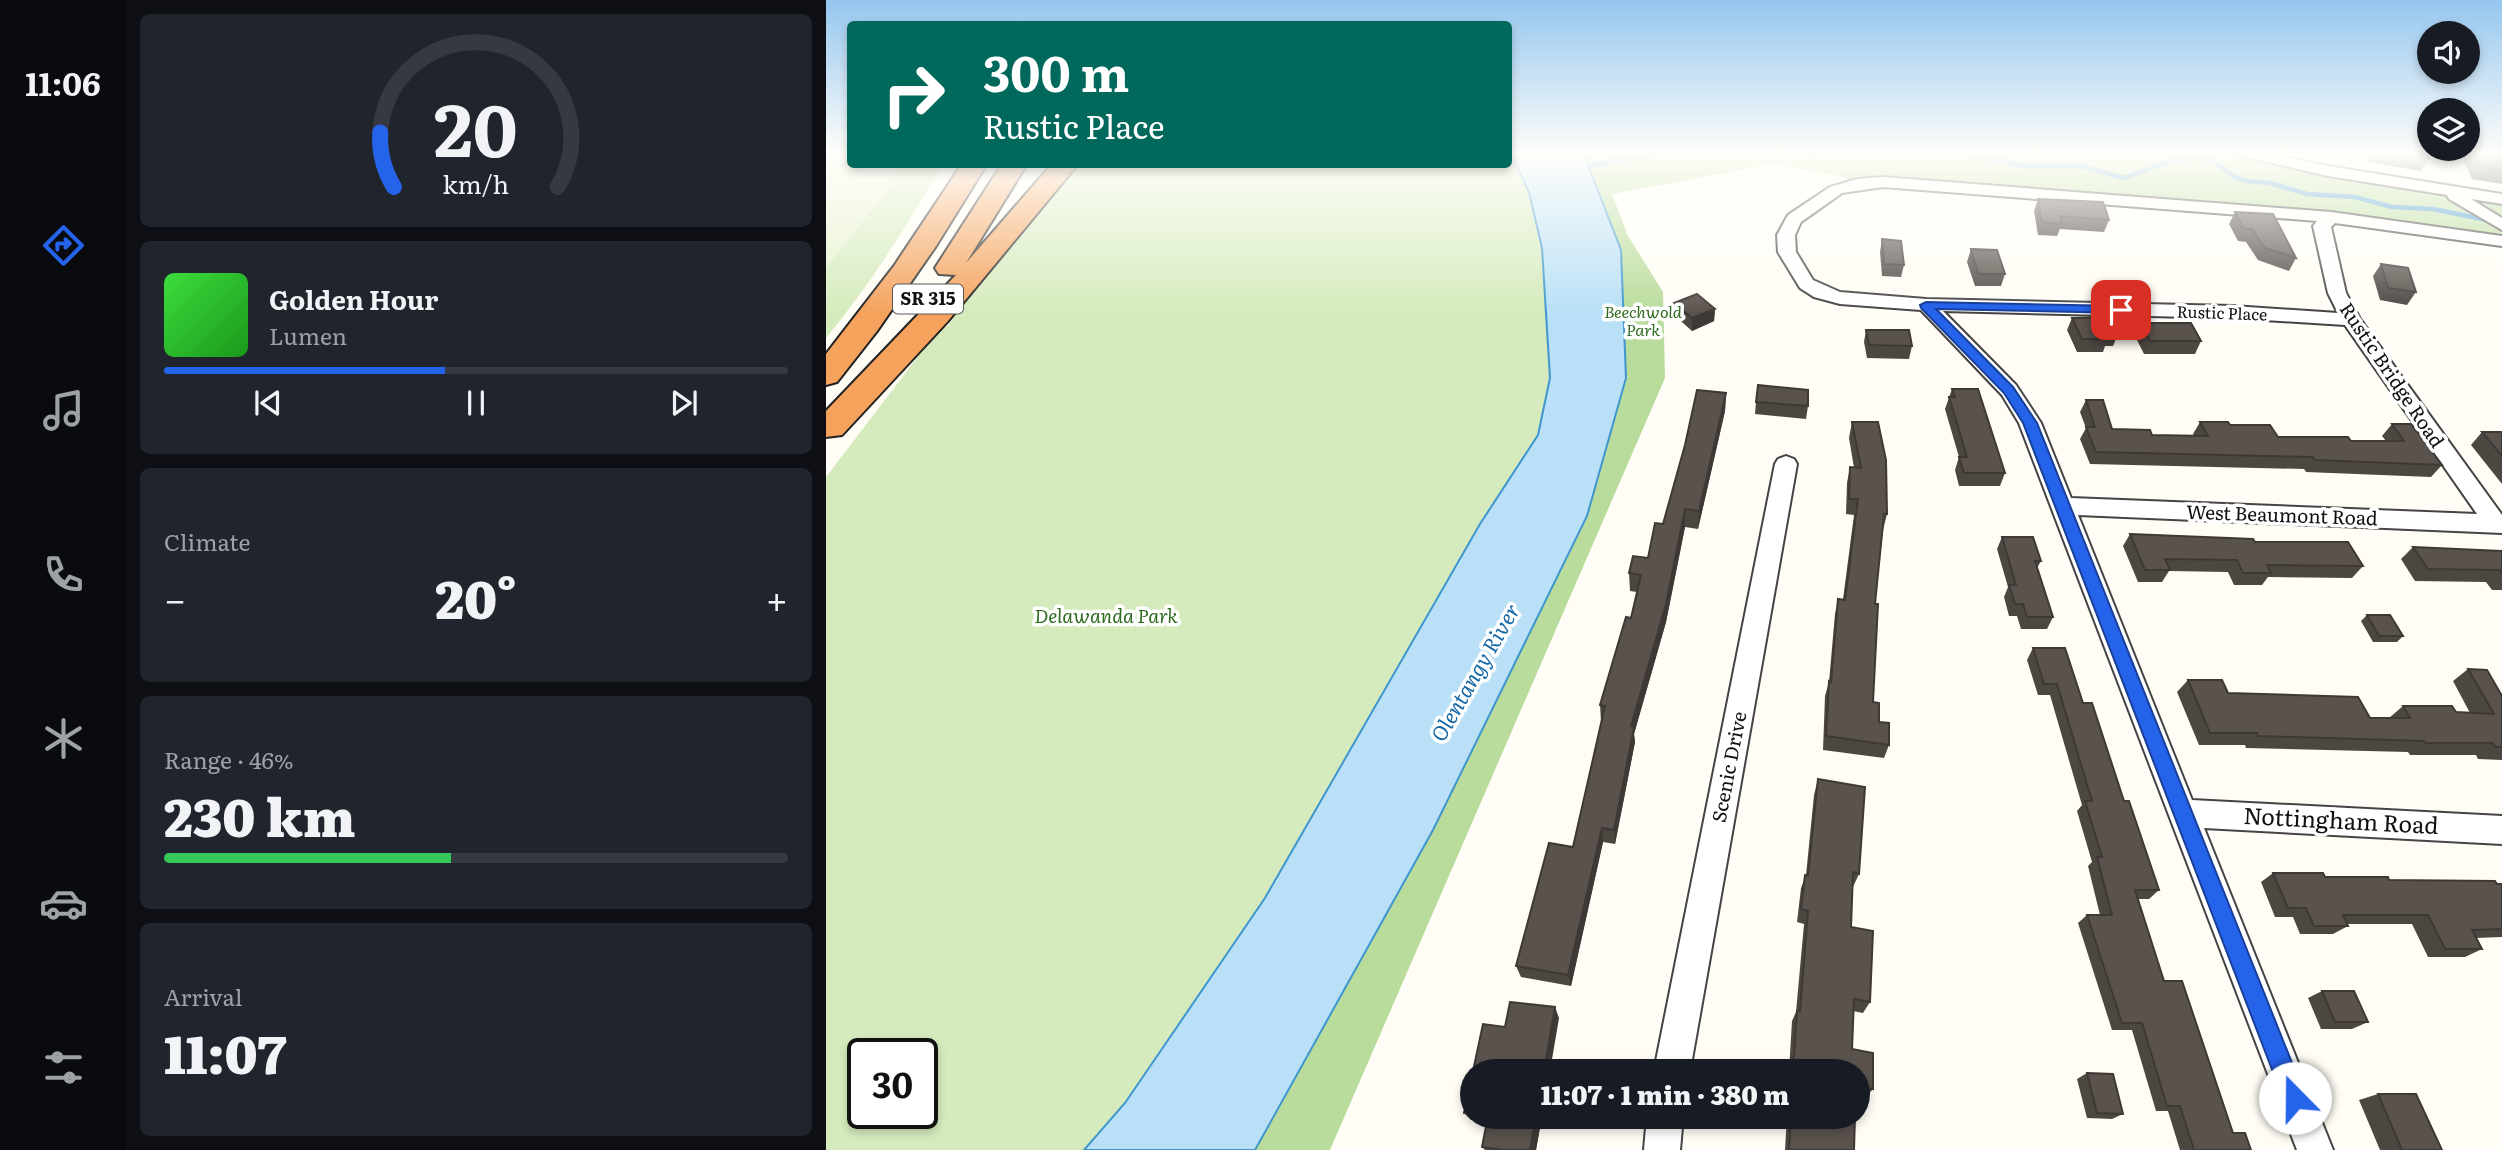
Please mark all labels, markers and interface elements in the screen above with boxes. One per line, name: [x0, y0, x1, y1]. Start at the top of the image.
map controls: [2417, 21, 2480, 161]
button: sound: [2417, 21, 2480, 84]
text: 300 m: [983, 34, 1129, 107]
icon: right: [868, 49, 959, 140]
text: 11:06: [25, 58, 101, 106]
text: 20: [434, 71, 518, 179]
button: layers: [2417, 98, 2480, 161]
text: Rustic Place: [983, 101, 1165, 149]
text: km/h: [443, 164, 509, 201]
icon: directions: [39, 221, 88, 270]
text: Golden Hour: [269, 279, 438, 318]
pin: [2091, 280, 2151, 340]
road number: SR 315: [893, 284, 963, 314]
icon: arrive: [2102, 291, 2140, 329]
street label: Rustic Bridge Road: [2334, 296, 2452, 453]
street label: Rustic Place: [2176, 298, 2268, 326]
park label: Beechwold Park: [1604, 299, 1683, 341]
text: Lumen: [269, 318, 347, 352]
icon: previous: [249, 384, 287, 422]
icon: pause: [457, 384, 495, 422]
icon: next: [665, 384, 703, 422]
icon: music: [39, 386, 88, 435]
street label: West Beaumont Road: [2186, 497, 2379, 531]
text: Climate: [164, 524, 250, 558]
icon: phone: [39, 550, 88, 599]
text: 20°: [435, 558, 517, 635]
text: −: [164, 569, 186, 626]
text: +: [766, 569, 788, 626]
water label: Olentangy River: [1422, 597, 1526, 747]
park label: Delawanda Park: [1034, 601, 1178, 629]
street label: Scenic Drive: [1704, 709, 1753, 825]
icon: climate: [39, 714, 88, 763]
text: Range · 46%: [164, 742, 294, 776]
text: 230 km: [164, 776, 355, 853]
street label: Nottingham Road: [2243, 797, 2440, 841]
icon: car: [39, 879, 88, 928]
text: Arrival: [164, 979, 243, 1013]
text: 11:07: [164, 1013, 286, 1090]
speed limit sign: 30: [847, 1038, 938, 1129]
icon: filters: [39, 1043, 88, 1092]
position arrow: [2258, 1061, 2332, 1135]
text: 11:07 · 1 min · 380 m: [1541, 1074, 1789, 1113]

